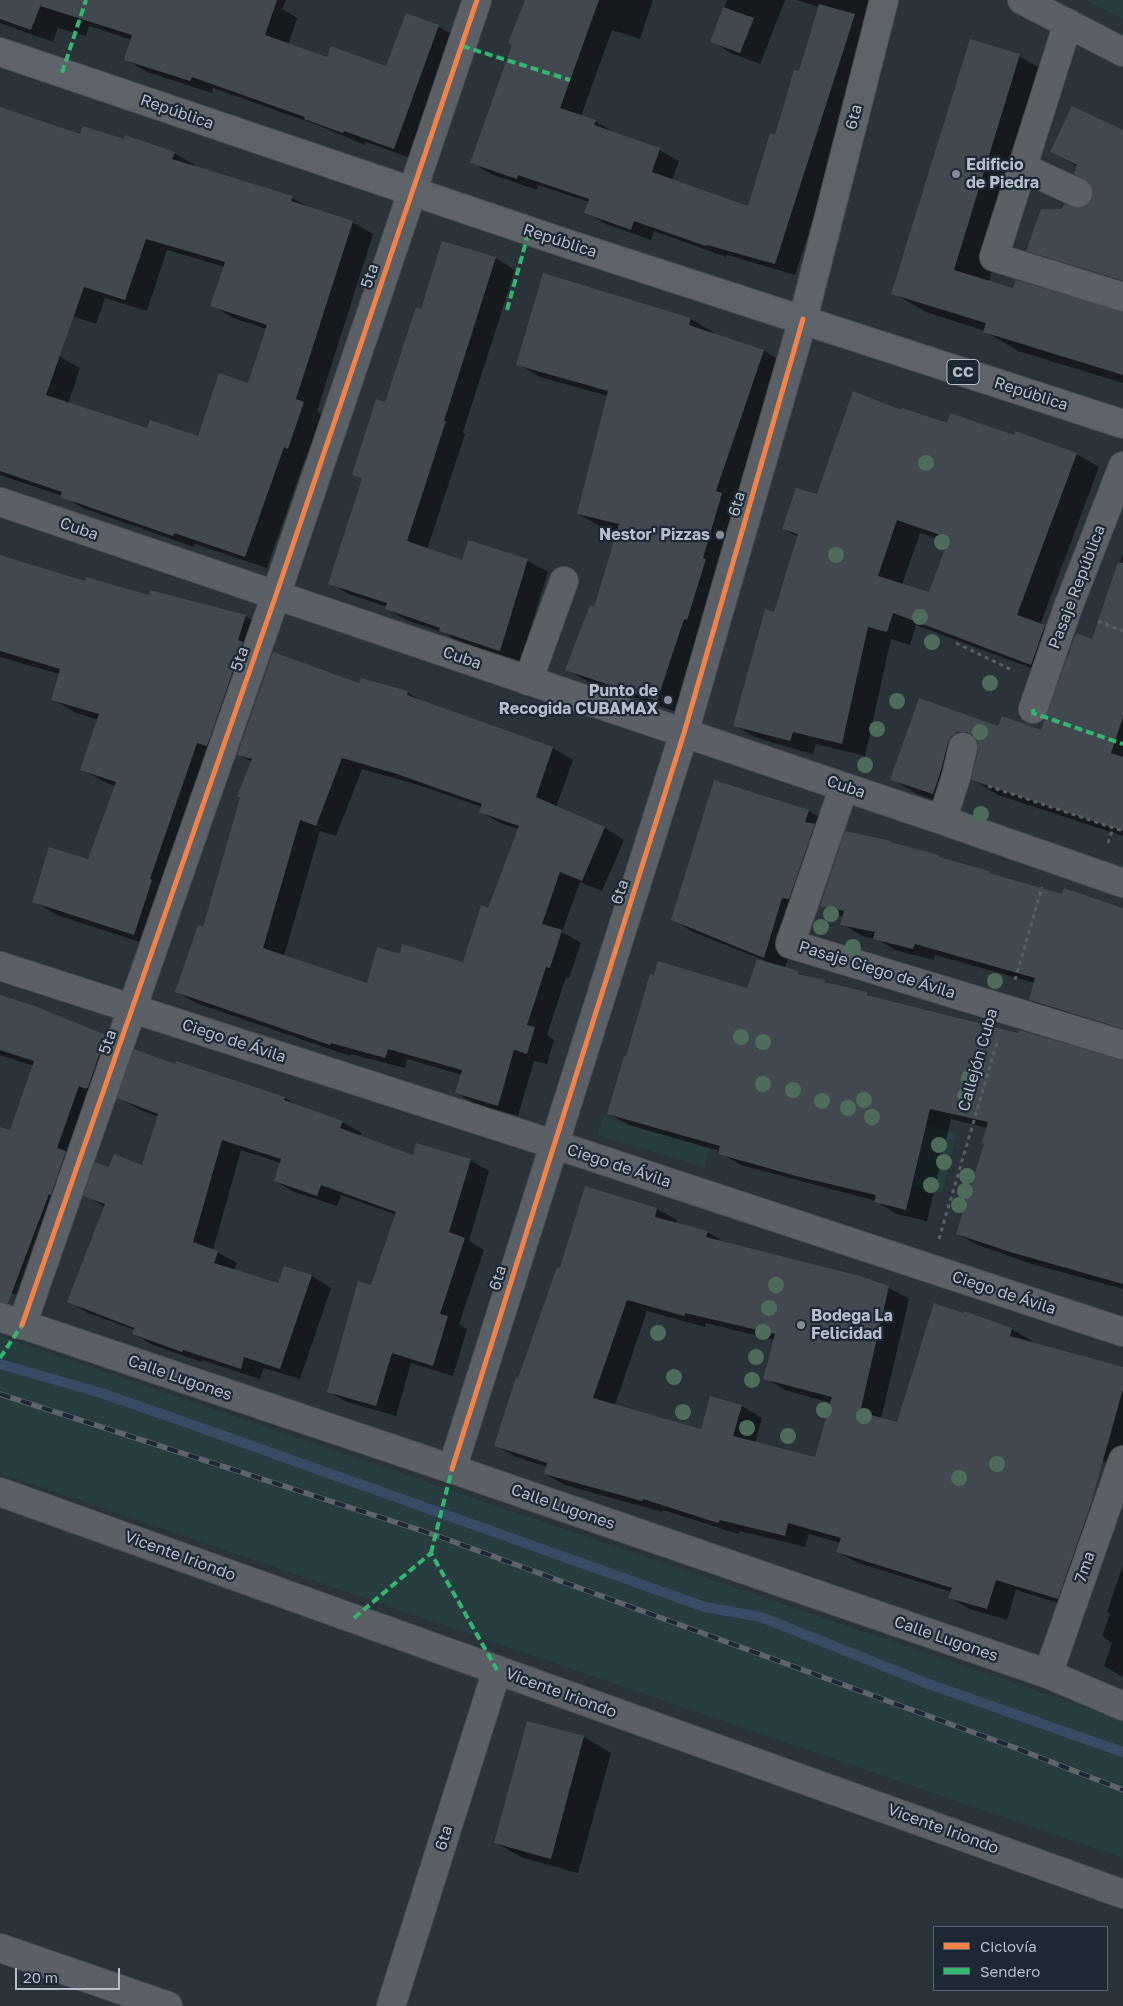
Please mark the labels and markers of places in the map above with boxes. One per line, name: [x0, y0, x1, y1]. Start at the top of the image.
place label: Edificio de Piedra: [966, 155, 1039, 193]
marker: Edificio de Piedra: [950, 168, 962, 180]
place label: Nestor' Pizzas: [599, 525, 710, 545]
marker: Nestor' Pizzas: [714, 529, 726, 541]
place label: Punto de Recogida CUBAMAX: [499, 681, 658, 719]
marker: Punto de Recogida CUBAMAX: [662, 694, 674, 706]
place label: Bodega La Felicidad: [811, 1306, 893, 1344]
marker: Bodega La Felicidad: [795, 1319, 807, 1331]

